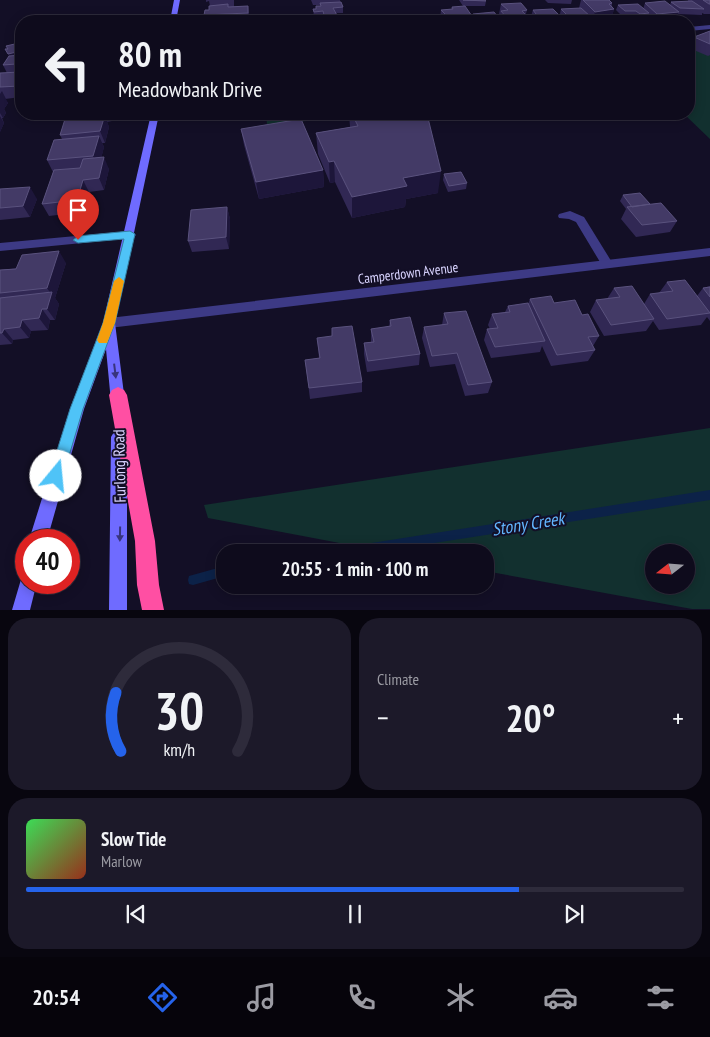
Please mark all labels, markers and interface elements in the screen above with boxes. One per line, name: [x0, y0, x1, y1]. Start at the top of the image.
text: 80 m: [118, 31, 182, 77]
icon: left: [35, 35, 100, 100]
text: Meadowbank Drive: [118, 75, 262, 103]
pin: [57, 189, 99, 240]
icon: arrive: [64, 196, 92, 224]
street label: Camperdown Avenue: [357, 258, 459, 288]
one-way arrow: [111, 364, 119, 380]
street label: Furlong Road: [108, 429, 130, 503]
position arrow: [29, 449, 81, 501]
water label: Stony Creek: [490, 506, 568, 541]
one-way arrow: [116, 526, 124, 542]
speed limit sign: 40: [15, 529, 80, 594]
north arrow: [645, 544, 695, 594]
map controls: [645, 544, 695, 594]
text: 20:55 · 1 min · 100 m: [282, 557, 428, 581]
text: Climate: [377, 669, 419, 689]
text: 30: [155, 677, 204, 744]
text: 20°: [505, 693, 556, 742]
text: −: [377, 699, 389, 736]
text: +: [672, 699, 684, 736]
text: km/h: [164, 738, 195, 761]
text: Slow Tide: [101, 827, 166, 851]
text: Marlow: [101, 851, 142, 871]
icon: previous: [122, 900, 150, 928]
icon: pause: [341, 900, 369, 928]
icon: next: [560, 900, 588, 928]
icon: directions: [145, 980, 180, 1015]
icon: music: [244, 980, 279, 1015]
icon: phone: [344, 980, 379, 1015]
icon: climate: [443, 980, 478, 1015]
icon: car: [543, 980, 578, 1015]
icon: filters: [643, 980, 678, 1015]
text: 20:54: [32, 983, 80, 1011]

